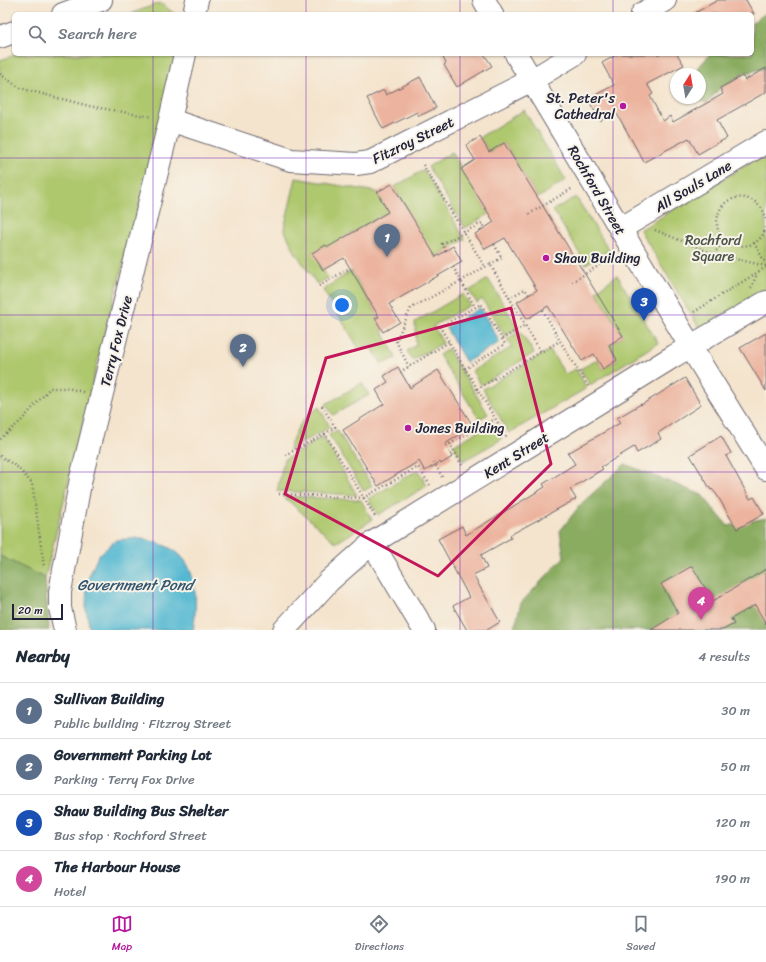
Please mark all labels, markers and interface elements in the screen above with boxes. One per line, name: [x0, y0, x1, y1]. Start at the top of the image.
search box: [12, 12, 754, 56]
text: Search here: [58, 21, 137, 47]
icon: search: [26, 23, 48, 45]
north arrow: [670, 68, 706, 104]
place label: St. Peter's Cathedral: [546, 86, 616, 127]
marker: St. Peter's Cathedral: [618, 101, 628, 111]
street label: Fitzroy Street: [368, 110, 459, 171]
street label: Rochford Street: [561, 140, 633, 240]
street label: All Souls Lane: [649, 153, 737, 220]
pin: 1: [374, 224, 400, 257]
park label: Rochford Square: [685, 228, 743, 269]
place label: Shaw Building: [554, 246, 641, 271]
marker: Shaw Building: [541, 253, 551, 263]
pin: 3: [631, 288, 657, 321]
street label: Terry Fox Drive: [93, 293, 140, 389]
your location: [332, 295, 352, 315]
pin: 2: [230, 334, 256, 367]
place label: Jones Building: [415, 416, 505, 441]
marker: Jones Building: [403, 423, 413, 433]
street label: Kent Street: [478, 425, 554, 486]
water label: Government Pond: [77, 572, 197, 598]
pin: 4: [688, 587, 714, 620]
text: 20 m: [18, 601, 43, 620]
scale bar: [12, 602, 63, 621]
text: Nearby: [16, 641, 70, 671]
text: 4 results: [698, 645, 750, 668]
text: Sullivan Building: [54, 686, 164, 712]
text: 1: [26, 699, 32, 722]
text: 30 m: [721, 699, 750, 722]
text: Public building · Fitzroy Street: [54, 712, 231, 735]
text: Government Parking Lot: [54, 742, 212, 768]
text: 2: [25, 755, 33, 778]
text: 50 m: [720, 755, 750, 778]
text: Parking · Terry Fox Drive: [54, 768, 195, 791]
text: Shaw Building Bus Shelter: [54, 798, 228, 824]
text: 3: [25, 811, 33, 834]
text: 120 m: [715, 811, 750, 834]
text: Bus stop · Rochford Street: [54, 824, 207, 847]
text: The Harbour House: [54, 854, 181, 880]
text: 4: [25, 867, 33, 890]
text: 190 m: [715, 867, 750, 890]
text: Hotel: [54, 880, 86, 903]
tab: Map: [111, 913, 133, 956]
tab: Directions: [355, 913, 404, 956]
tab: Saved: [626, 913, 655, 956]

